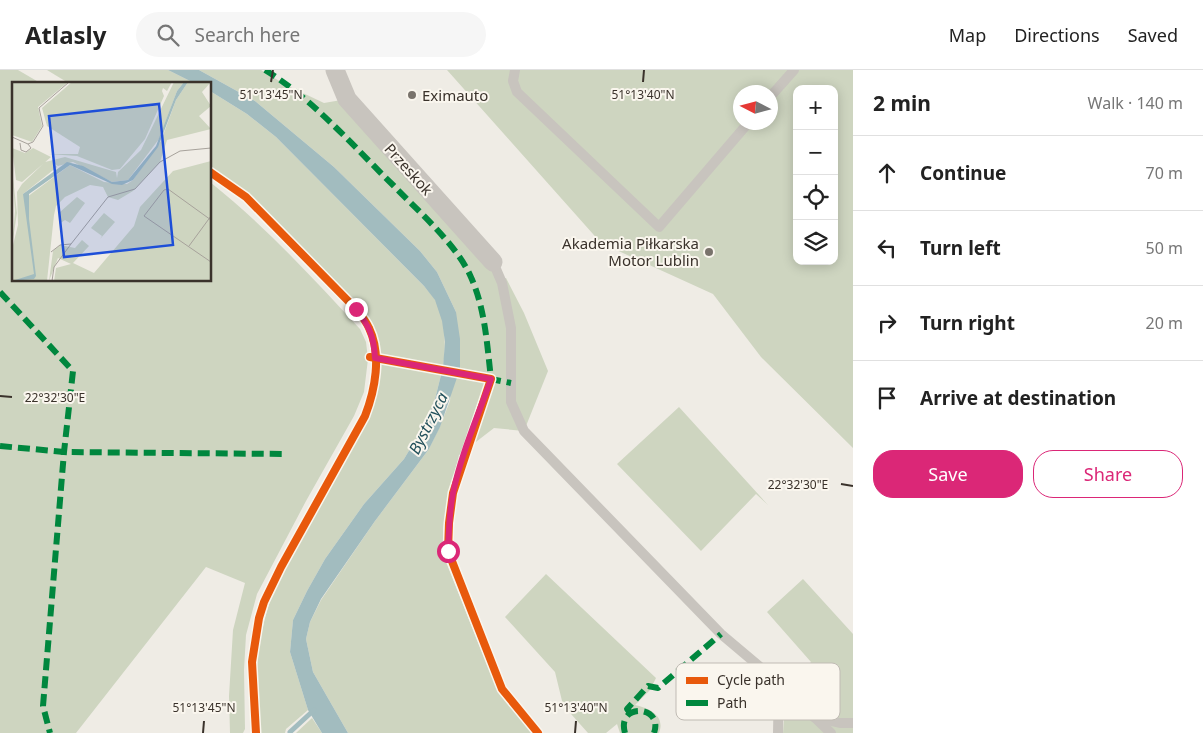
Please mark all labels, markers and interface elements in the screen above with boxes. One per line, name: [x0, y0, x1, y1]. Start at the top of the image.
search box: [136, 12, 486, 57]
text: Atlasly: [25, 18, 106, 51]
icon: search: [154, 21, 182, 49]
text: Search here: [194, 22, 300, 48]
text: Map: [949, 23, 986, 47]
text: Directions: [1014, 23, 1100, 47]
text: Saved: [1128, 23, 1178, 47]
inset map: [12, 82, 211, 281]
place label: Eximauto: [422, 85, 488, 105]
north arrow: [733, 85, 778, 130]
map controls: [793, 85, 838, 265]
button: +: [793, 85, 838, 130]
text: 51°13'45"N: [239, 86, 303, 103]
text: 51°13'40"N: [611, 86, 675, 103]
marker: Eximauto: [406, 89, 418, 101]
text: 2 min: [873, 89, 931, 117]
text: Walk · 140 m: [1088, 92, 1183, 114]
button: −: [793, 130, 838, 175]
street label: Przeskok: [380, 139, 438, 199]
icon: ahead: [873, 159, 901, 187]
text: Continue: [920, 160, 1006, 186]
text: 70 m: [1146, 162, 1183, 184]
button: locate: [793, 175, 838, 220]
button: layers: [793, 220, 838, 265]
place label: Akademia Piłkarska Motor Lublin: [562, 233, 699, 270]
icon: left: [873, 234, 901, 262]
text: Turn left: [920, 235, 1001, 261]
text: 50 m: [1146, 237, 1183, 259]
marker: Akademia Piłkarska Motor Lublin: [703, 246, 715, 258]
route end: [345, 298, 368, 321]
icon: right: [873, 309, 901, 337]
text: Turn right: [920, 310, 1015, 336]
text: 20 m: [1146, 312, 1183, 334]
icon: arrive: [873, 384, 901, 412]
text: Arrive at destination: [920, 385, 1116, 411]
water label: Bystrzyca: [403, 388, 453, 458]
text: 22°32'30"E: [25, 389, 85, 406]
button: Save: [873, 450, 1023, 498]
button: Share: [1033, 450, 1183, 498]
text: 22°32'30"E: [768, 476, 828, 493]
route start: [437, 540, 460, 563]
legend: [676, 663, 840, 720]
text: Cycle path: [717, 670, 785, 689]
text: Path: [717, 693, 747, 712]
text: 51°13'45"N: [172, 699, 236, 716]
text: 51°13'40"N: [544, 699, 608, 716]

